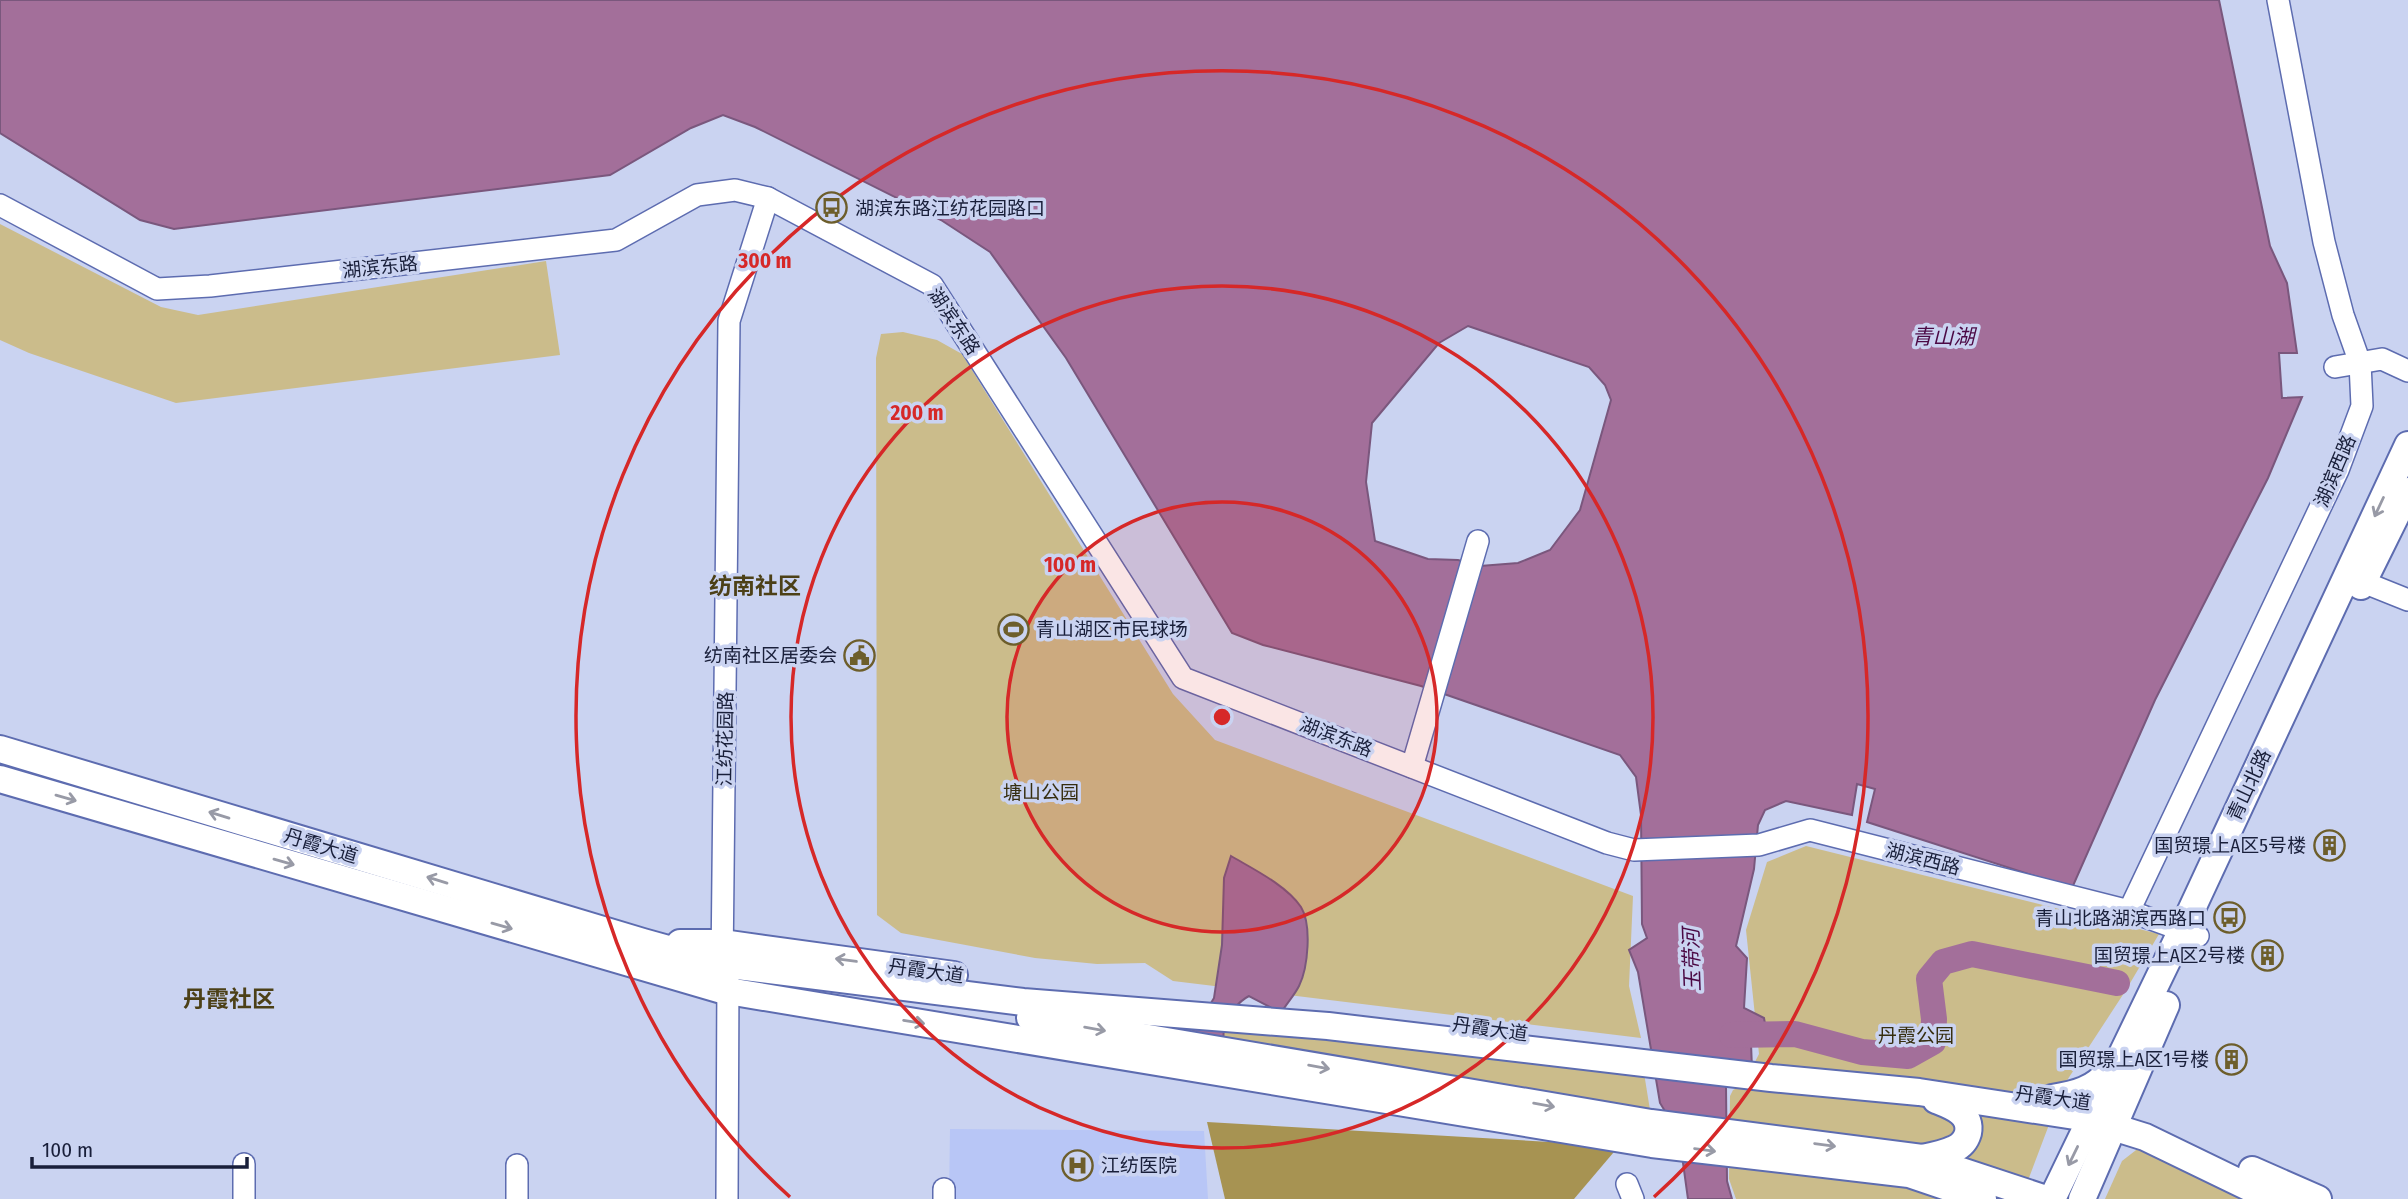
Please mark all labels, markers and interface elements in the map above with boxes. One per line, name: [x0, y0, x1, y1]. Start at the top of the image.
bus stop icon: 湖滨东路江纺花园路口: [815, 191, 849, 225]
place label: 湖滨东路江纺花园路口: [855, 197, 1045, 220]
text: 300 m: [737, 248, 792, 274]
street label: 湖滨东路: [341, 252, 419, 282]
street label: 湖滨东路: [923, 283, 985, 359]
water label: 青山湖: [1912, 324, 1977, 350]
text: 200 m: [889, 400, 944, 426]
street label: 湖滨西路: [2310, 432, 2360, 510]
one-way arrow: [2371, 496, 2385, 517]
text: 100 m: [1044, 552, 1096, 578]
district label: 纺南社区: [709, 572, 801, 600]
sports icon: 青山湖区市民球场: [996, 612, 1030, 646]
place label: 青山湖区市民球场: [1036, 618, 1188, 641]
public building icon: 纺南社区居委会: [843, 638, 877, 672]
place label: 纺南社区居委会: [704, 644, 837, 667]
street label: 江纺花园路: [713, 691, 737, 787]
centre of rings: [1210, 705, 1234, 729]
street label: 湖滨东路: [1296, 713, 1376, 761]
street label: 青山北路: [2223, 746, 2275, 824]
park label: 塘山公园: [1003, 781, 1079, 804]
one-way arrow: [54, 793, 76, 806]
one-way arrow: [208, 807, 230, 820]
street label: 丹霞大道: [281, 824, 361, 868]
building icon: 国贸璟上A区5号楼: [2312, 828, 2346, 862]
place label: 国贸璟上A区5号楼: [2154, 834, 2306, 857]
street label: 湖滨西路: [1883, 839, 1963, 879]
one-way arrow: [273, 857, 295, 870]
one-way arrow: [426, 873, 448, 886]
bus stop icon: 青山北路湖滨西路口: [2212, 901, 2246, 935]
place label: 青山北路湖滨西路口: [2035, 907, 2206, 930]
one-way arrow: [490, 920, 513, 933]
water label: 玉带河: [1678, 924, 1706, 992]
building icon: 国贸璟上A区2号楼: [2251, 938, 2285, 972]
place label: 国贸璟上A区2号楼: [2094, 944, 2245, 967]
one-way arrow: [835, 953, 858, 966]
street label: 丹霞大道: [887, 954, 965, 988]
district label: 丹霞社区: [183, 985, 275, 1013]
street label: 丹霞大道: [1451, 1012, 1529, 1046]
one-way arrow: [902, 1016, 925, 1029]
one-way arrow: [1083, 1023, 1106, 1036]
park label: 丹霞公园: [1878, 1024, 1954, 1047]
building icon: 国贸璟上A区1号楼: [2215, 1042, 2249, 1076]
place label: 国贸璟上A区1号楼: [2059, 1048, 2209, 1071]
one-way arrow: [1307, 1061, 1330, 1074]
street label: 丹霞大道: [2014, 1081, 2092, 1115]
one-way arrow: [1532, 1099, 1555, 1112]
scale bar: [32, 1126, 247, 1170]
text: 100 m: [42, 1137, 93, 1163]
one-way arrow: [1813, 1139, 1836, 1152]
one-way arrow: [1693, 1144, 1716, 1157]
one-way arrow: [2066, 1145, 2079, 1166]
hospital icon: 江纺医院: [1061, 1148, 1095, 1182]
place label: 江纺医院: [1101, 1154, 1177, 1177]

